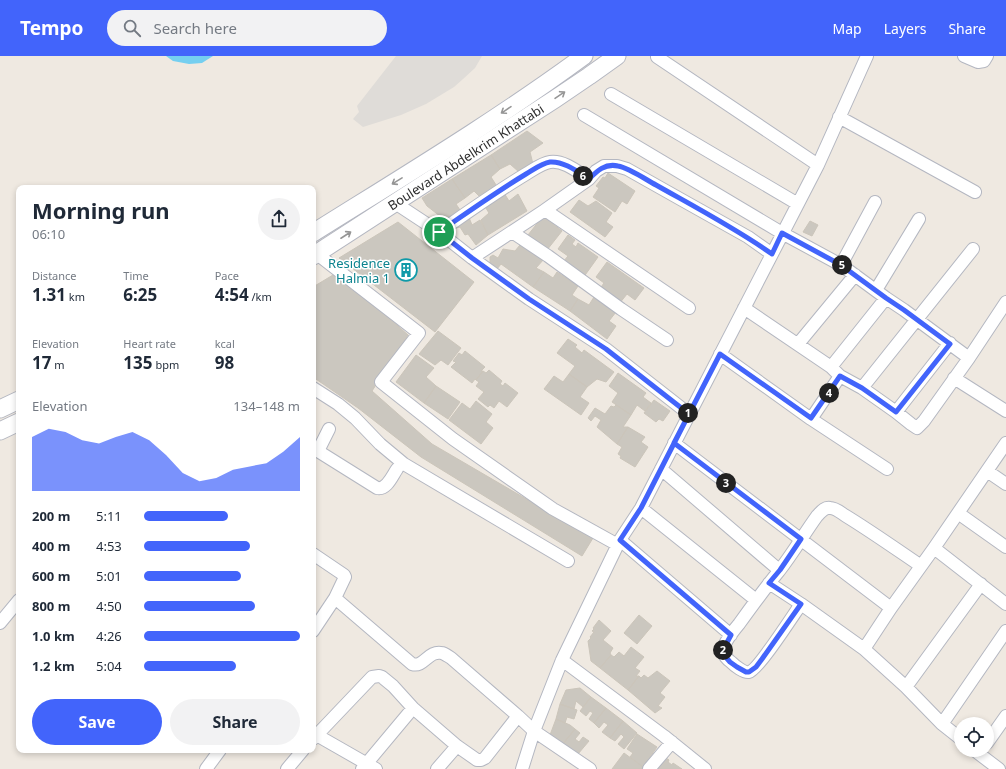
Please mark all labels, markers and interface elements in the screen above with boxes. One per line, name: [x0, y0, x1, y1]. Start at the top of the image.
search box: [107, 10, 387, 46]
text: Tempo: [20, 15, 83, 41]
icon: search: [121, 17, 143, 39]
text: Search here: [153, 18, 237, 38]
text: Map: [833, 19, 862, 38]
text: Layers: [884, 19, 926, 38]
text: Share: [948, 19, 986, 38]
one-way arrow: [555, 91, 566, 99]
street label: Boulevard Abdelkrim Khattabi: [384, 100, 547, 214]
one-way arrow: [501, 106, 512, 114]
pin: 6: [573, 166, 593, 186]
text: 6: [580, 168, 586, 183]
one-way arrow: [391, 177, 403, 185]
text: Morning run: [32, 195, 170, 225]
button: share: [258, 198, 300, 240]
pin: [422, 215, 456, 249]
icon: arrive: [428, 221, 450, 243]
text: 06:10: [32, 225, 65, 243]
one-way arrow: [340, 231, 351, 239]
place label: Residence Halmia 1: [328, 254, 390, 287]
pin: 5: [832, 255, 852, 275]
building icon: Residence Halmia 1: [393, 257, 419, 283]
text: 5: [839, 257, 845, 272]
text: Distance: [32, 268, 77, 283]
text: Time: [123, 268, 149, 283]
text: Pace: [215, 268, 239, 283]
text: 1.31: [32, 283, 66, 306]
text: 6:25: [123, 283, 157, 306]
text: 4:54: [215, 283, 249, 306]
text: km: [66, 289, 85, 304]
text: /km: [249, 289, 272, 304]
text: Elevation: [32, 336, 79, 351]
text: Heart rate: [123, 336, 176, 351]
text: kcal: [215, 336, 235, 351]
text: 17: [32, 351, 51, 374]
text: 135: [123, 351, 153, 374]
text: 98: [215, 351, 234, 374]
text: m: [51, 357, 65, 372]
text: bpm: [153, 357, 179, 372]
pin: 4: [819, 383, 839, 403]
text: 4: [826, 385, 832, 400]
text: Elevation: [32, 397, 88, 415]
text: 134–148 m: [233, 397, 300, 415]
pin: 1: [678, 403, 698, 423]
text: 1: [685, 405, 691, 420]
pin: 3: [716, 473, 736, 493]
text: 3: [723, 475, 729, 490]
text: 200 m: [32, 507, 70, 525]
text: 5:11: [96, 507, 122, 525]
text: 400 m: [32, 537, 70, 555]
text: 4:53: [96, 537, 122, 555]
text: 600 m: [32, 567, 70, 585]
text: 5:01: [96, 567, 122, 585]
text: 800 m: [32, 597, 70, 615]
text: 4:50: [96, 597, 122, 615]
text: 1.0 km: [32, 627, 75, 645]
text: 4:26: [96, 627, 122, 645]
pin: 2: [713, 640, 733, 660]
text: 2: [720, 642, 726, 657]
text: 1.2 km: [32, 657, 75, 675]
text: 5:04: [96, 657, 122, 675]
button: Save: [32, 699, 162, 745]
button: Share: [170, 699, 300, 745]
map controls: [954, 717, 994, 757]
button: locate: [954, 717, 994, 757]

